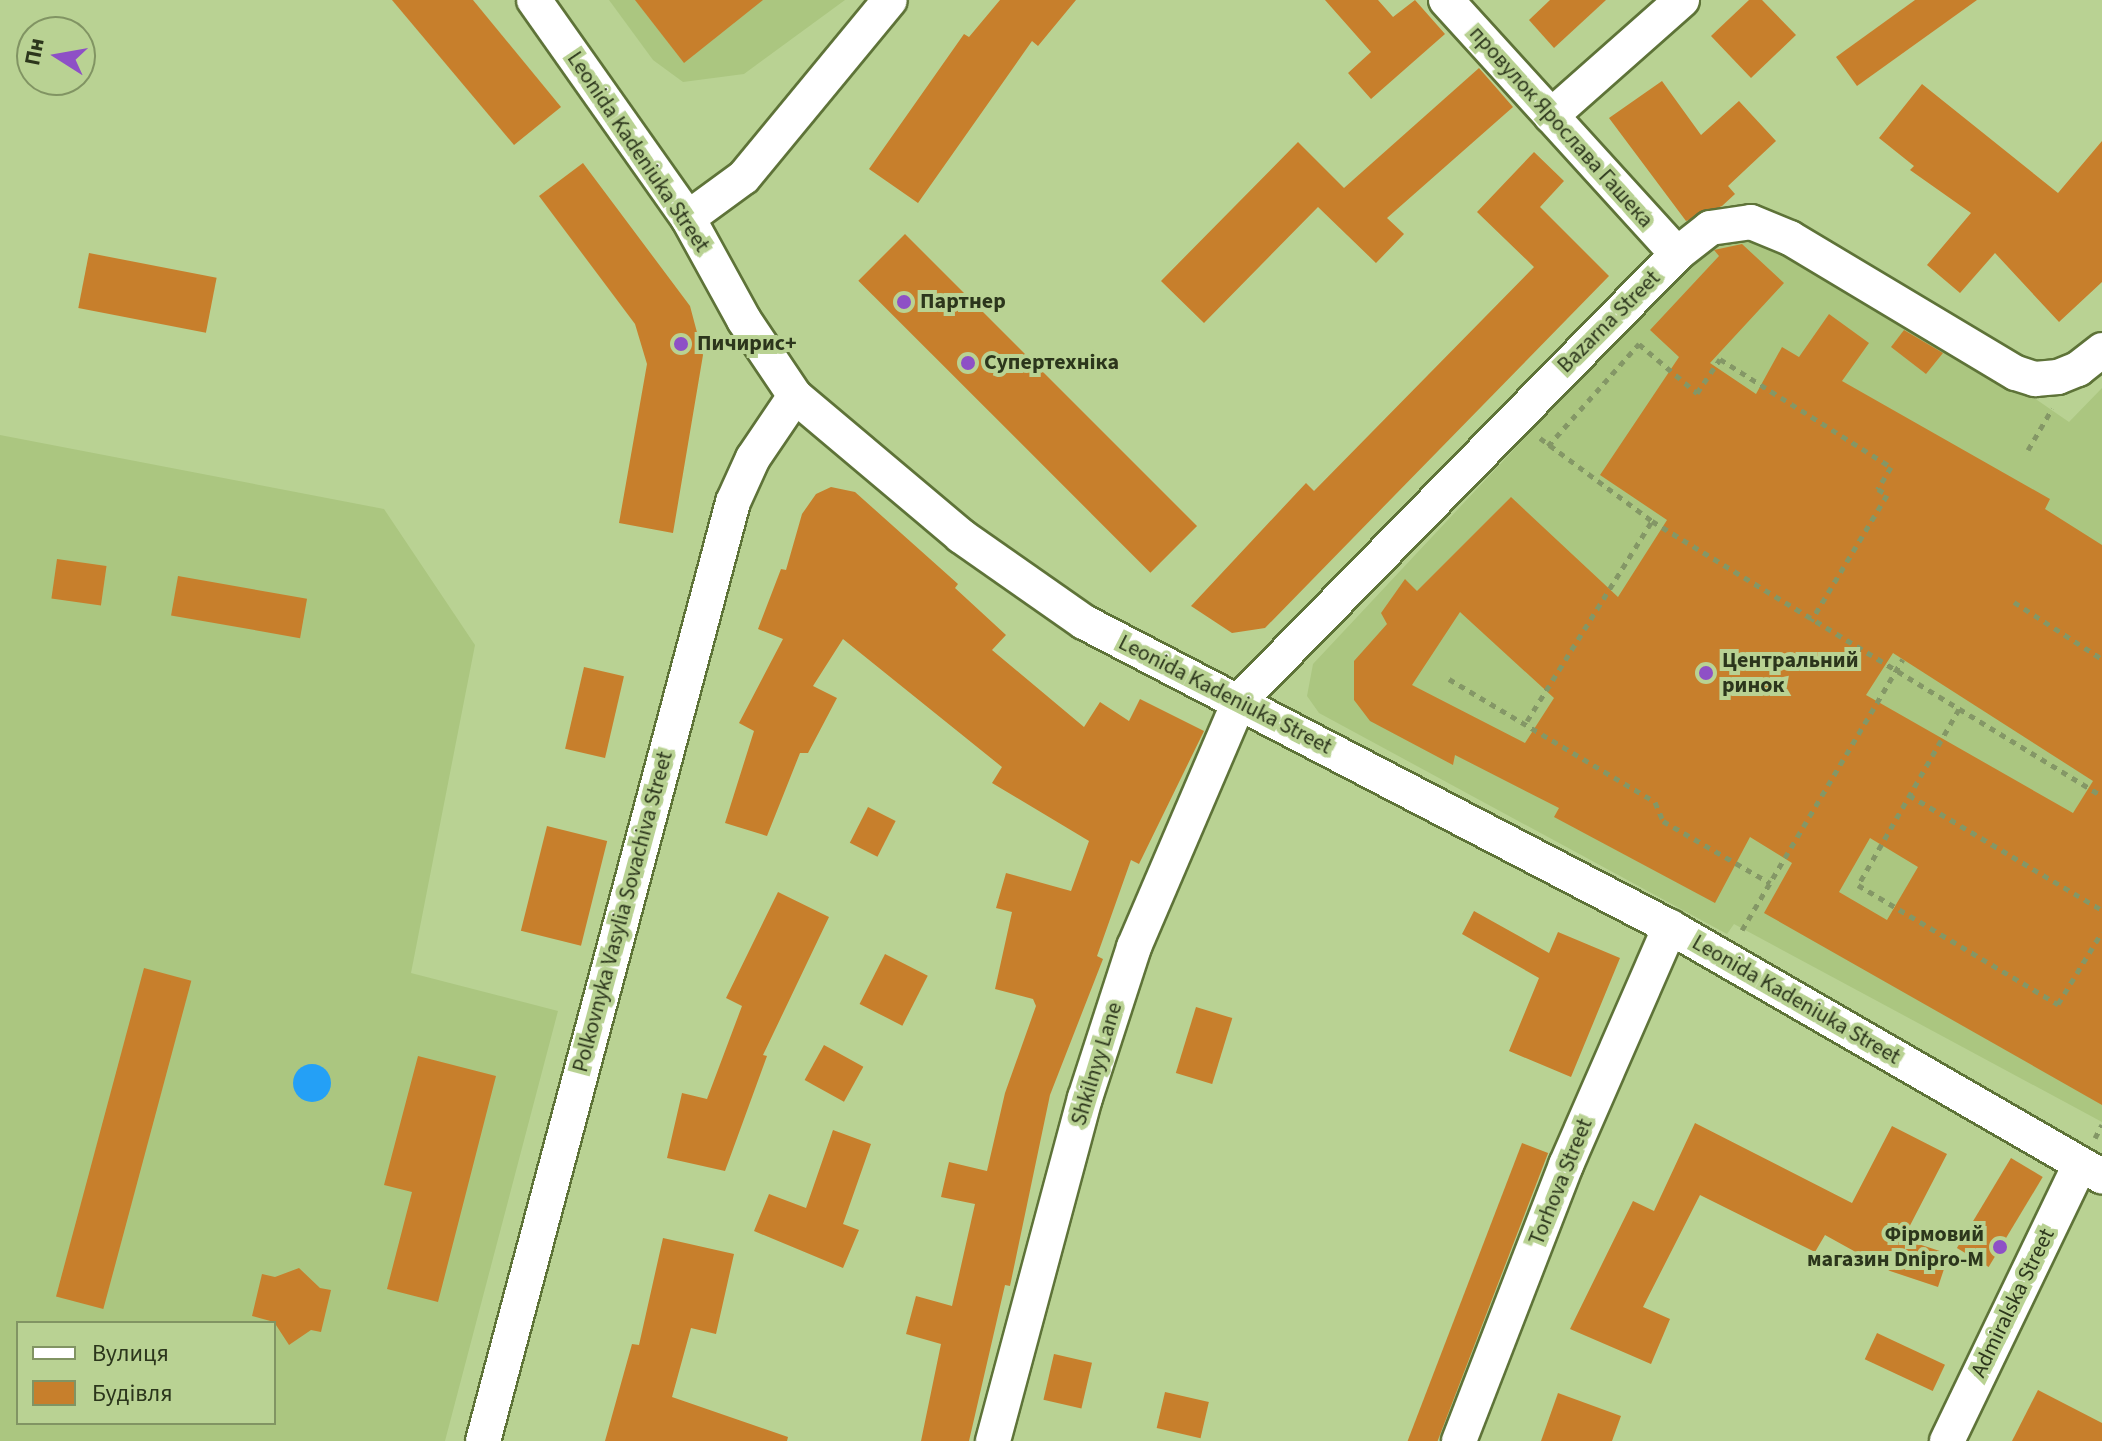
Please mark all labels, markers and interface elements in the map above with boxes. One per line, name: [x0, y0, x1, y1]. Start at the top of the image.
north arrow: [16, 16, 96, 96]
street label: провулок Ярослава Гашека: [1463, 21, 1659, 233]
text: Пн: [16, 35, 53, 68]
street label: Leonida Kadeniuka Street: [561, 47, 715, 257]
street label: Bazarna Street: [1552, 265, 1666, 379]
place label: Партнер: [920, 289, 1006, 315]
marker: Партнер: [895, 293, 913, 311]
place label: Пичирис+: [697, 331, 797, 357]
marker: Пичирис+: [672, 335, 690, 353]
place label: Супертехніка: [984, 350, 1119, 376]
marker: Супертехніка: [959, 354, 977, 372]
street label: Leonida Kadeniuka Street: [1114, 630, 1336, 760]
place label: Центральний ринок: [1722, 647, 1858, 698]
marker: Центральний ринок: [1697, 664, 1715, 682]
street label: Polkovnyka Vasylia Sovachiva Street: [567, 749, 679, 1075]
street label: Leonida Kadeniuka Street: [1687, 930, 1905, 1070]
street label: Shkilnyy Lane: [1066, 999, 1128, 1129]
street label: Torhova Street: [1524, 1115, 1598, 1249]
place label: Фірмовий магазин Dnipro-M: [1807, 1221, 1984, 1272]
street label: Admiralska Street: [1966, 1224, 2060, 1382]
marker: Фірмовий магазин Dnipro-M: [1991, 1238, 2009, 1256]
legend: [16, 1321, 276, 1425]
text: Вулиця: [92, 1336, 169, 1371]
text: Будівля: [92, 1376, 173, 1411]

